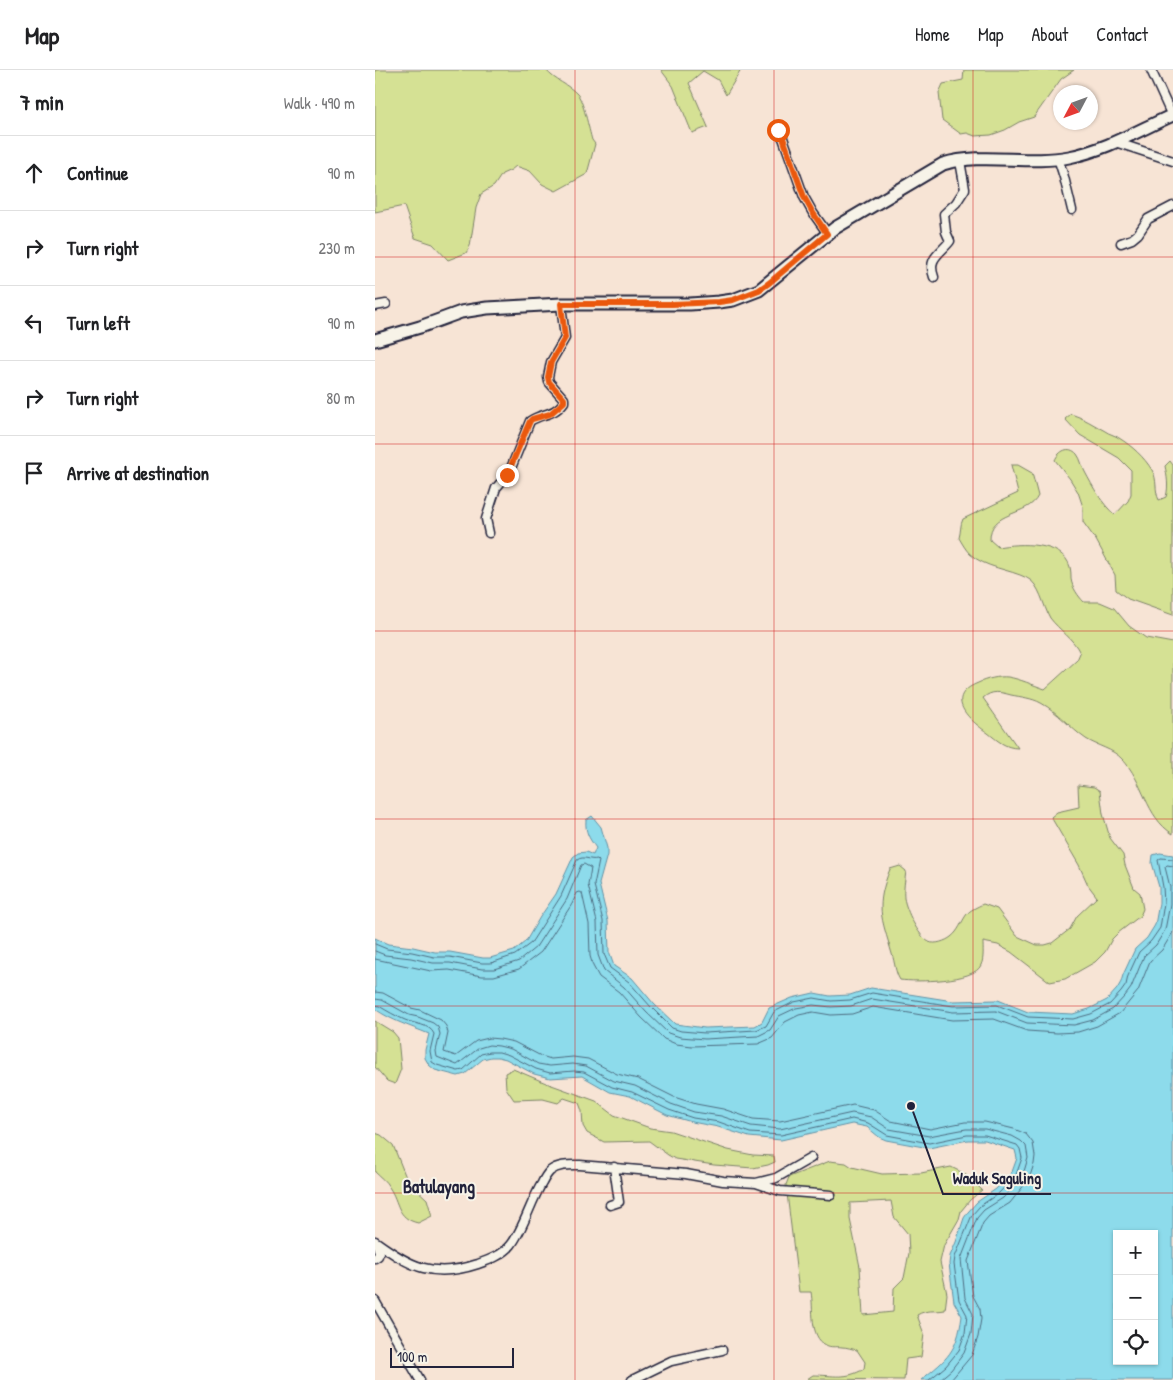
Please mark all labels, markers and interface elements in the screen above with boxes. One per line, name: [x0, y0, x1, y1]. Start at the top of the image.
text: Map: [25, 19, 59, 51]
text: Home: [915, 22, 950, 47]
text: Map: [978, 22, 1003, 47]
text: About: [1031, 22, 1068, 47]
text: Contact: [1096, 22, 1148, 47]
north arrow: [1053, 85, 1098, 130]
text: 7 min: [20, 88, 64, 117]
text: Walk · 490 m: [284, 92, 355, 114]
route start: [767, 119, 790, 142]
icon: ahead: [20, 159, 48, 187]
text: Continue: [67, 160, 128, 186]
text: 90 m: [327, 162, 355, 184]
icon: right: [20, 234, 48, 262]
text: Turn right: [67, 235, 138, 261]
text: 230 m: [319, 237, 355, 259]
icon: left: [20, 309, 48, 337]
text: Turn left: [67, 310, 130, 336]
text: 90 m: [327, 312, 355, 334]
icon: right: [20, 384, 48, 412]
text: Turn right: [67, 385, 138, 411]
text: 80 m: [326, 387, 355, 409]
icon: arrive: [20, 459, 48, 487]
text: Arrive at destination: [67, 460, 209, 486]
route end: [496, 464, 519, 487]
callout: Waduk Saguling: [943, 1163, 1051, 1194]
text: Waduk Saguling: [953, 1167, 1041, 1190]
district label: Batulayang: [403, 1174, 475, 1200]
map controls: [1113, 1230, 1158, 1365]
button: +: [1113, 1230, 1158, 1275]
button: −: [1113, 1275, 1158, 1320]
button: locate: [1113, 1320, 1158, 1365]
scale bar: [390, 1345, 514, 1368]
text: 100 m: [397, 1347, 427, 1366]

